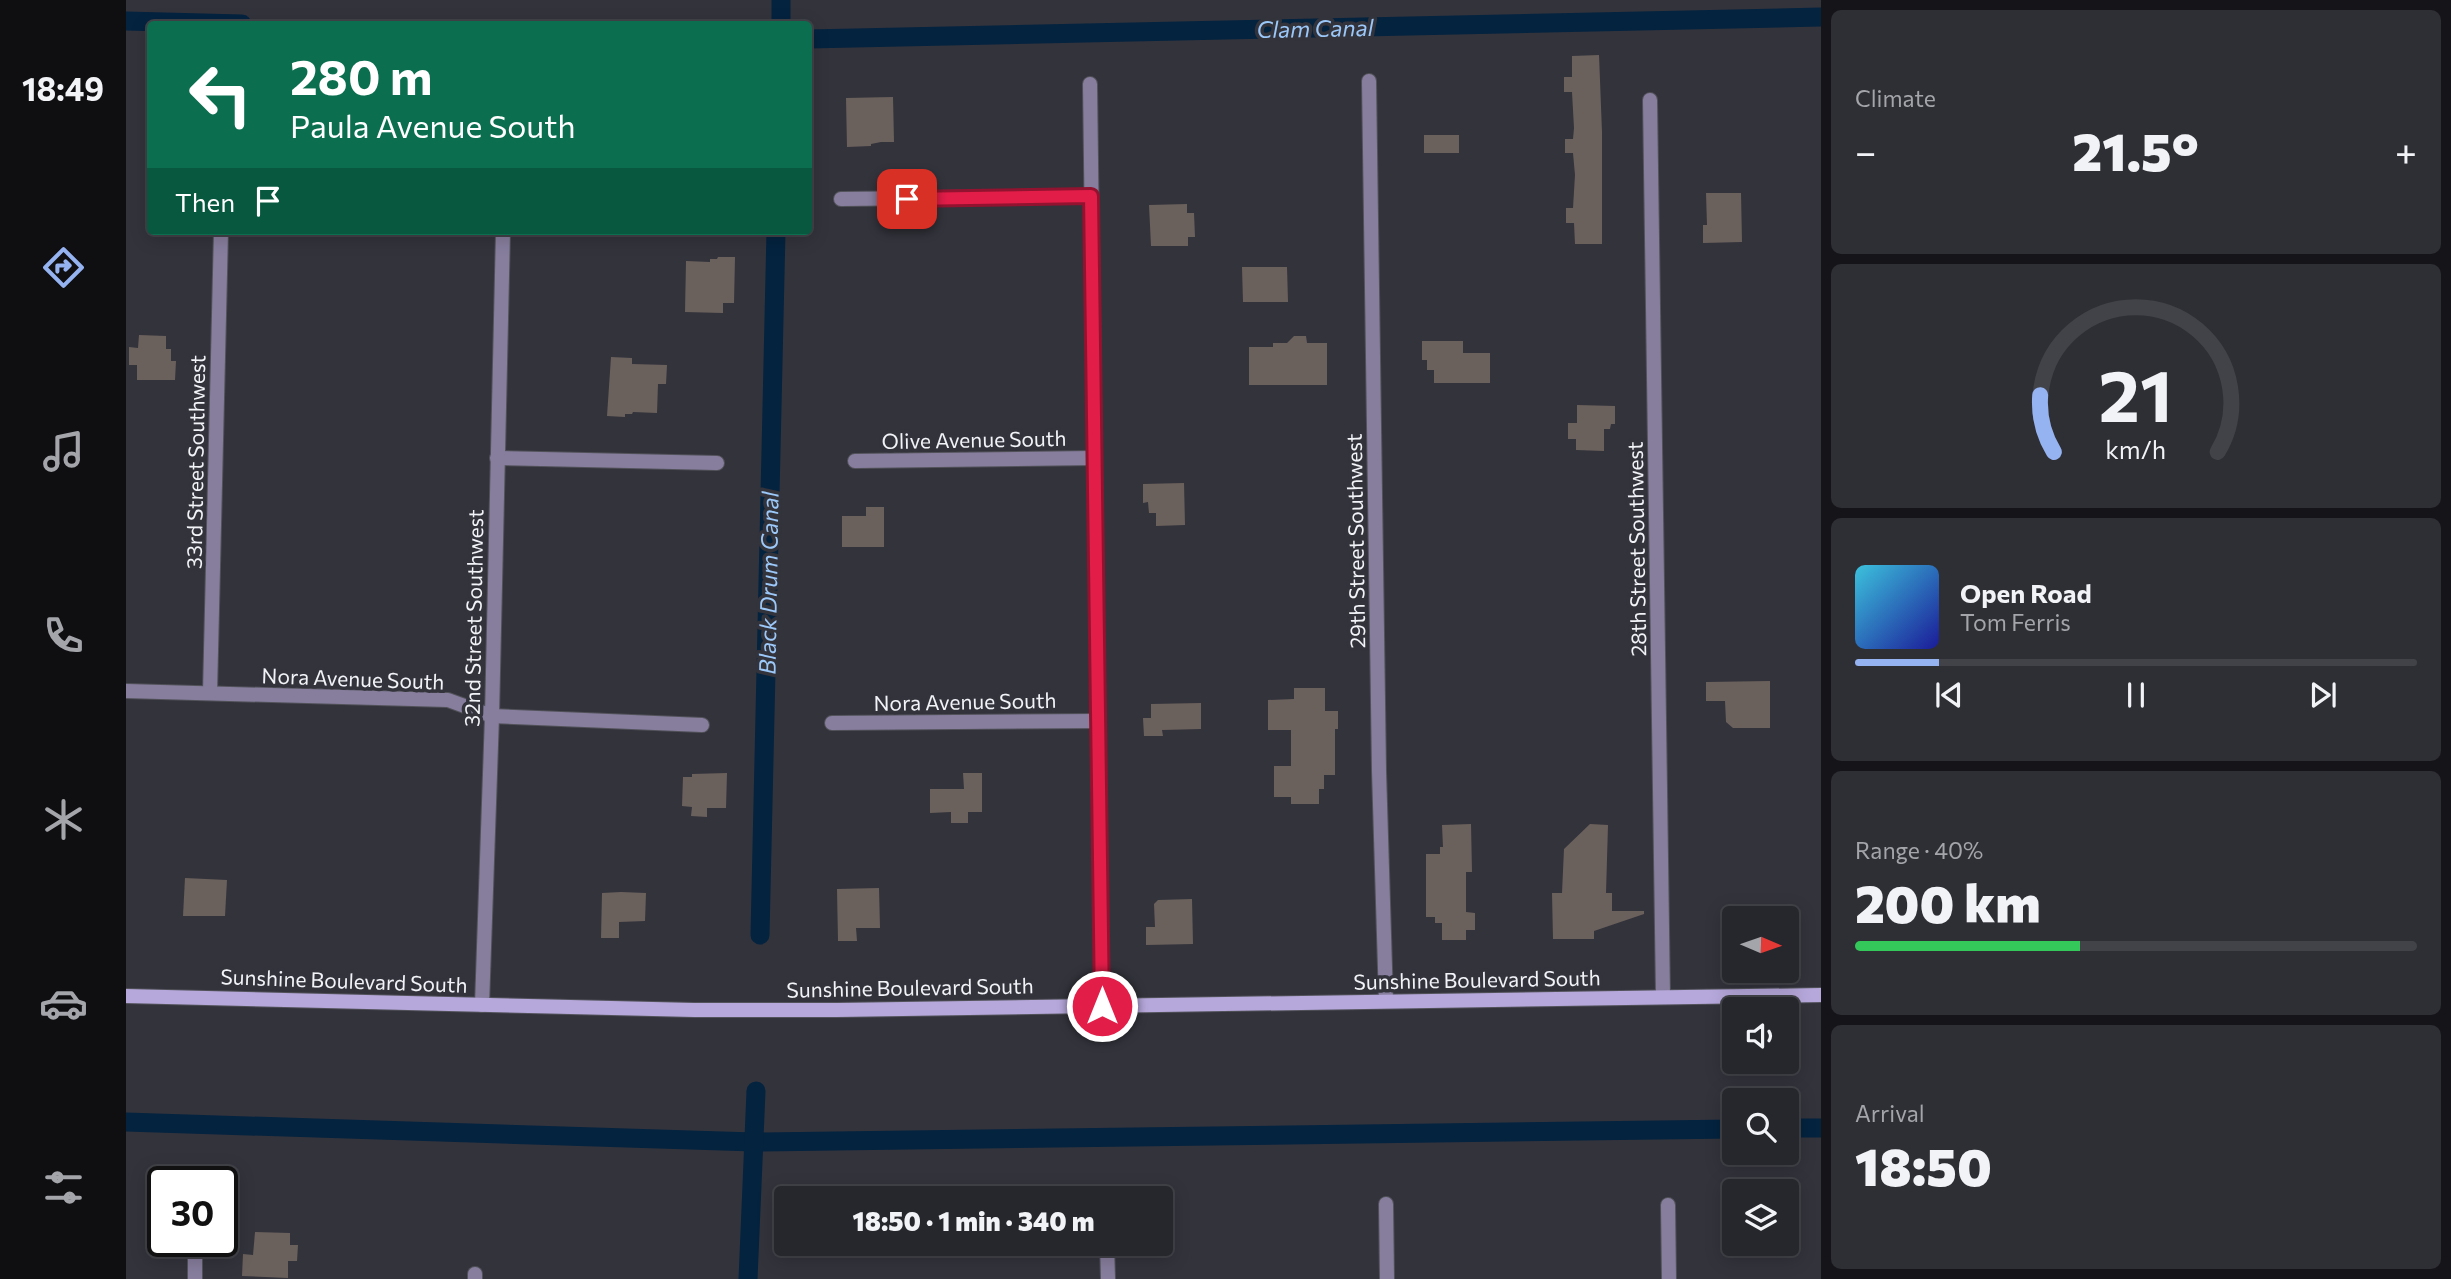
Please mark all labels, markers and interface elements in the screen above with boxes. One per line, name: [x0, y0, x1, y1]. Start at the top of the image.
water label: Clam Canal: [1256, 13, 1375, 43]
text: 280 m: [290, 45, 433, 105]
icon: left: [175, 49, 266, 140]
text: 18:49: [22, 68, 104, 108]
text: Climate: [1855, 84, 1936, 112]
text: Paula Avenue South: [290, 105, 576, 145]
text: 21.5°: [2072, 118, 2199, 182]
text: −: [1855, 127, 1877, 174]
text: +: [2395, 127, 2417, 174]
pin: [877, 169, 937, 229]
icon: arrive: [888, 180, 926, 218]
icon: arrive: [249, 182, 287, 220]
text: Then: [175, 186, 235, 217]
icon: directions: [39, 243, 88, 292]
text: 21: [2099, 348, 2173, 437]
street label: 33rd Street Southwest: [181, 355, 209, 569]
street label: Olive Avenue South: [881, 425, 1067, 453]
icon: music: [39, 427, 88, 476]
street label: 29th Street Southwest: [1341, 433, 1369, 649]
text: km/h: [2106, 433, 2166, 463]
street label: 28th Street Southwest: [1622, 441, 1650, 657]
water label: Black Drum Canal: [752, 490, 784, 675]
street label: 32nd Street Southwest: [459, 509, 487, 727]
text: Open Road: [1960, 577, 2092, 608]
text: Tom Ferris: [1960, 608, 2071, 636]
icon: phone: [39, 611, 88, 660]
street label: Nora Avenue South: [261, 662, 445, 694]
icon: previous: [1930, 676, 1968, 714]
icon: pause: [2117, 676, 2155, 714]
icon: next: [2304, 676, 2342, 714]
street label: Nora Avenue South: [873, 687, 1057, 715]
icon: climate: [39, 795, 88, 844]
text: Range · 40%: [1855, 836, 1983, 864]
text: 200 km: [1855, 870, 2041, 934]
north arrow: [1722, 906, 1799, 984]
map controls: [1722, 906, 1799, 1256]
street label: Sunshine Boulevard South: [220, 963, 468, 997]
street label: Sunshine Boulevard South: [1353, 964, 1601, 994]
position arrow: [1065, 969, 1139, 1043]
street label: Sunshine Boulevard South: [786, 972, 1034, 1002]
icon: car: [39, 979, 88, 1028]
button: sound: [1722, 997, 1799, 1074]
button: search: [1722, 1088, 1799, 1165]
text: Arrival: [1855, 1099, 1925, 1127]
text: 18:50: [1855, 1133, 1992, 1197]
icon: filters: [39, 1163, 88, 1212]
speed limit sign: 30: [147, 1166, 238, 1257]
button: layers: [1722, 1179, 1799, 1256]
text: 18:50 · 1 min · 340 m: [853, 1205, 1094, 1236]

